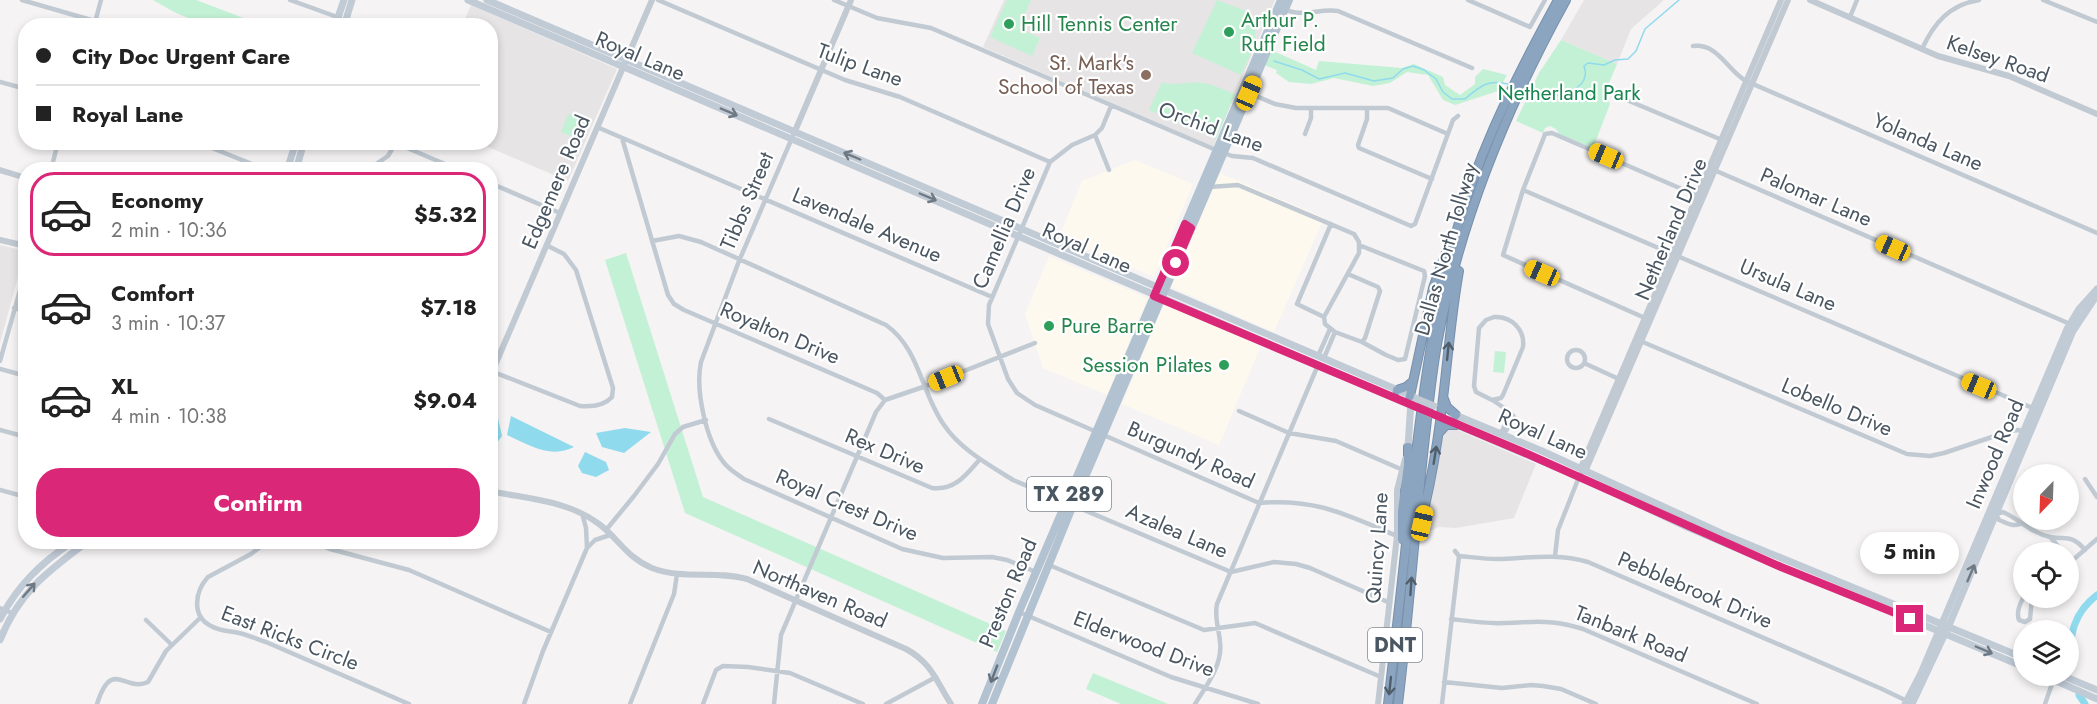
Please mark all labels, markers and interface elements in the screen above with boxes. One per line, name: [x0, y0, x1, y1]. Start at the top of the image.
place label: Arthur P. Ruff Field: [1241, 5, 1326, 59]
place label: Hill Tennis Center: [1021, 9, 1178, 39]
marker: Hill Tennis Center: [1002, 17, 1016, 31]
street label: Royal Lane: [591, 24, 690, 88]
marker: Arthur P. Ruff Field: [1222, 25, 1236, 39]
street label: Kelsey Road: [1943, 27, 2053, 91]
street label: Tulip Lane: [813, 36, 907, 94]
text: City Doc Urgent Care: [72, 40, 290, 72]
place label: St. Mark's School of Texas: [998, 48, 1134, 102]
marker: St. Mark's School of Texas: [1139, 68, 1153, 82]
car: [1234, 73, 1264, 113]
park label: Netherland Park: [1498, 78, 1641, 108]
street label: Orchid Lane: [1154, 94, 1268, 160]
text: Royal Lane: [72, 98, 183, 130]
street label: Yolanda Lane: [1868, 105, 1988, 179]
one-way arrow: [720, 107, 738, 118]
street label: Edgemere Road: [514, 110, 598, 254]
car: [1586, 141, 1626, 171]
street label: Tibbs Street: [713, 147, 781, 255]
one-way arrow: [843, 150, 861, 161]
street label: Netherland Drive: [1627, 153, 1715, 305]
street label: Dallas North Tollway: [1407, 158, 1485, 339]
street label: Palomar Lane: [1756, 160, 1877, 234]
street label: Camellia Drive: [965, 162, 1043, 294]
street label: Lavendale Avenue: [788, 180, 946, 270]
text: Economy: [111, 184, 203, 216]
icon: car: [39, 187, 93, 241]
one-way arrow: [918, 192, 936, 204]
text: $5.32: [414, 198, 477, 230]
street label: Royal Lane: [1038, 215, 1137, 281]
text: 2 min · 10:36: [111, 216, 227, 245]
car: [1873, 232, 1913, 264]
route start: [1162, 249, 1189, 276]
street label: Ursula Lane: [1735, 251, 1841, 319]
car: [1522, 257, 1562, 289]
text: Comfort: [111, 277, 194, 309]
icon: car: [39, 280, 93, 334]
text: $7.18: [420, 291, 477, 323]
street label: Royalton Drive: [715, 294, 845, 372]
text: 3 min · 10:37: [111, 309, 225, 338]
place label: Pure Barre: [1061, 311, 1154, 341]
marker: Pure Barre: [1042, 319, 1056, 333]
one-way arrow: [1443, 341, 1454, 361]
place label: Session Pilates: [1082, 350, 1212, 380]
marker: Session Pilates: [1217, 358, 1231, 372]
car: [926, 363, 966, 393]
text: XL: [111, 370, 138, 402]
street label: Lobello Drive: [1777, 370, 1897, 444]
car: [1959, 371, 1999, 401]
icon: car: [39, 373, 93, 427]
text: $9.04: [413, 384, 477, 416]
street label: Inwood Road: [1958, 395, 2032, 513]
street label: Royal Lane: [1494, 401, 1593, 467]
text: 4 min · 10:38: [111, 402, 227, 431]
street label: Burgundy Road: [1123, 414, 1259, 496]
street label: Rex Drive: [840, 421, 930, 481]
one-way arrow: [1430, 446, 1441, 466]
street label: Royal Crest Drive: [771, 462, 923, 549]
north arrow: [2013, 464, 2079, 530]
map controls: [2013, 464, 2079, 686]
button: Confirm: [36, 468, 480, 537]
road number: TX 289: [1027, 477, 1111, 511]
street label: Quincy Lane: [1358, 491, 1396, 604]
street label: Azalea Lane: [1121, 496, 1233, 566]
car: [1409, 503, 1435, 543]
callout: 5 min: [1860, 532, 1960, 574]
street label: Preston Road: [971, 534, 1045, 652]
text: 5 min: [1883, 538, 1936, 567]
button: locate: [2013, 542, 2079, 608]
street label: Pebblebrook Drive: [1613, 544, 1777, 636]
street label: Northaven Road: [748, 552, 892, 636]
one-way arrow: [1966, 564, 1978, 582]
one-way arrow: [1406, 576, 1417, 596]
one-way arrow: [23, 582, 36, 598]
street label: East Ricks Circle: [217, 598, 363, 678]
street label: Tanbark Road: [1570, 598, 1692, 670]
street label: Elderwood Drive: [1069, 603, 1219, 685]
route end: [1896, 605, 1923, 632]
button: layers: [2013, 620, 2079, 686]
road number: DNT: [1368, 628, 1422, 662]
one-way arrow: [1975, 645, 1993, 656]
one-way arrow: [987, 664, 998, 683]
one-way arrow: [1385, 676, 1396, 695]

